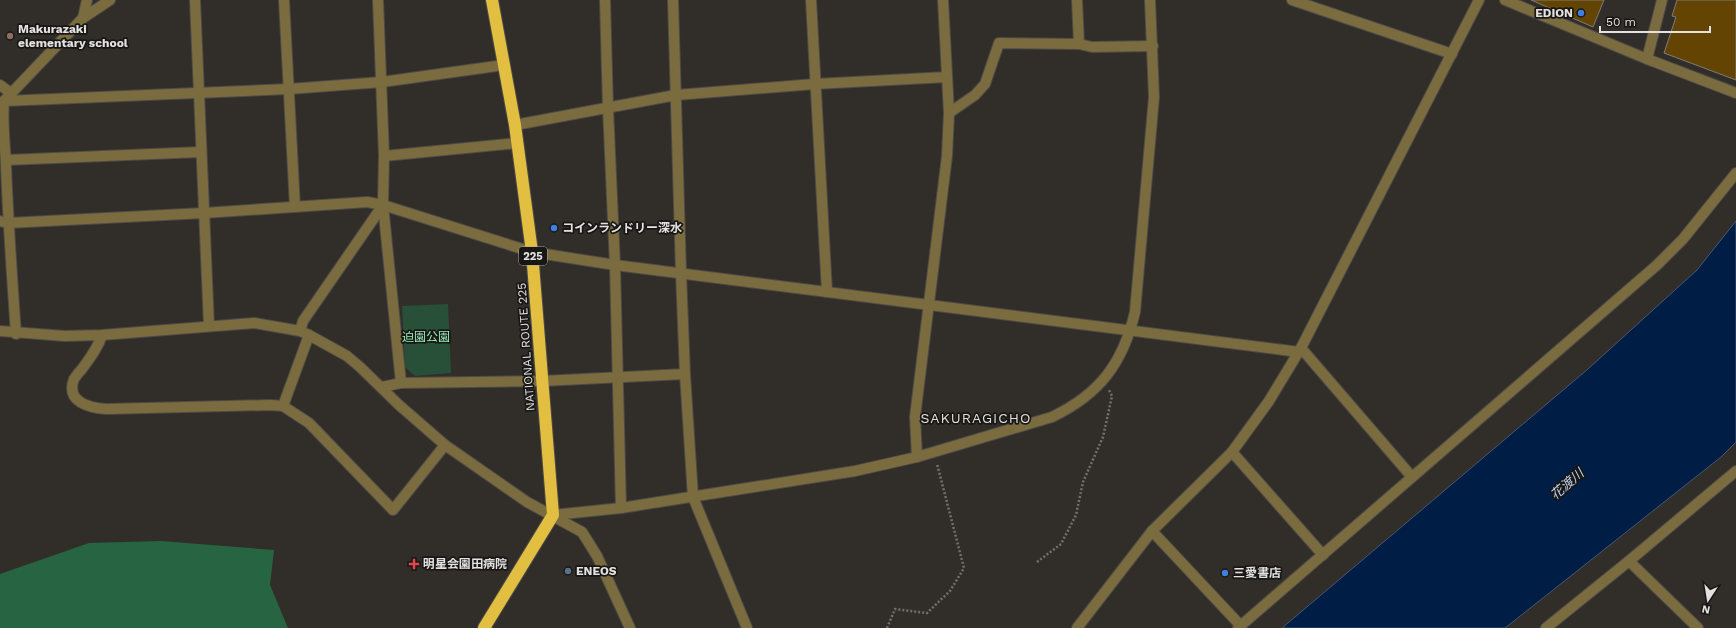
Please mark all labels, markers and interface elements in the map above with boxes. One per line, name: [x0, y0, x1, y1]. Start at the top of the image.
place label: EDION: [1535, 6, 1573, 20]
marker: EDION: [1576, 8, 1586, 18]
scale bar: [1600, 8, 1710, 34]
text: 50 m: [1606, 15, 1636, 29]
place label: Makurazaki elementary school: [18, 22, 128, 50]
marker: Makurazaki elementary school: [5, 31, 15, 41]
place label: コインランドリー深水: [562, 221, 682, 235]
marker: コインランドリー深水: [549, 223, 559, 233]
road number: 225: [519, 247, 547, 265]
street label: NATIONAL ROUTE 225: [515, 282, 537, 412]
park label: 迫園公園: [402, 330, 450, 344]
district label: SAKURAGICHO: [920, 410, 1032, 426]
water label: 花渡川: [1547, 464, 1588, 502]
place label: 明星会園田病院: [423, 557, 507, 571]
marker: 明星会園田病院: [408, 558, 420, 570]
place label: ENEOS: [576, 564, 617, 578]
marker: ENEOS: [563, 566, 573, 576]
place label: 三愛書店: [1233, 566, 1281, 580]
marker: 三愛書店: [1220, 568, 1230, 578]
north arrow: [1688, 580, 1728, 620]
text: N: [1701, 602, 1711, 616]

